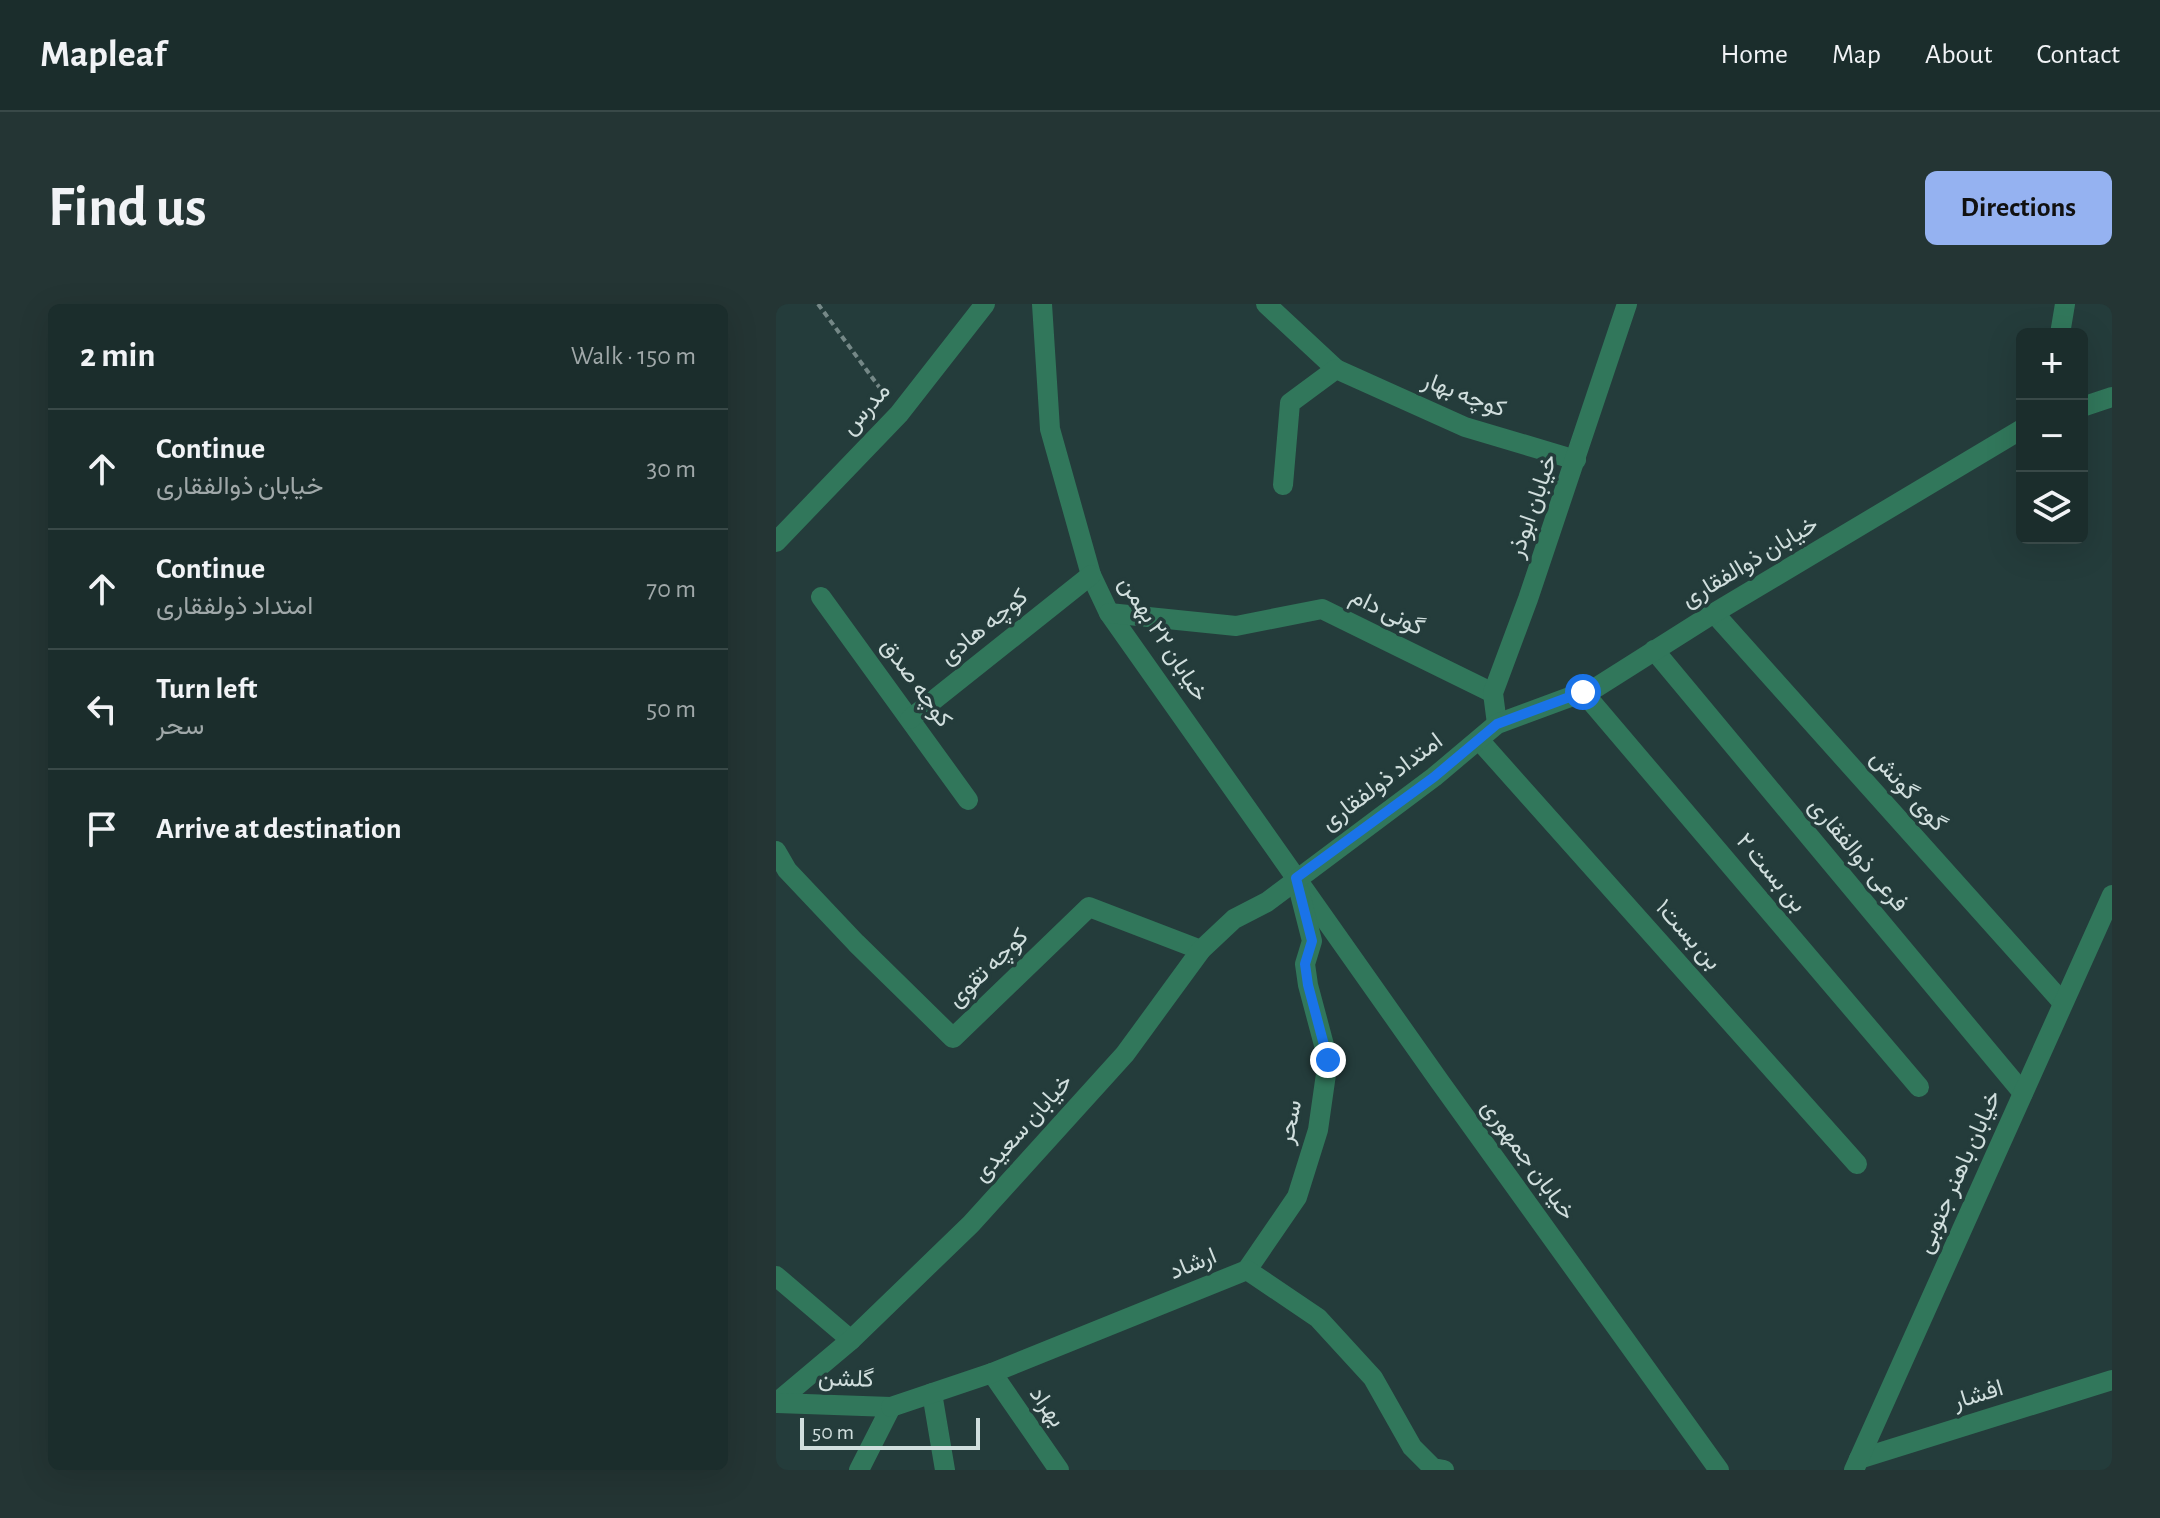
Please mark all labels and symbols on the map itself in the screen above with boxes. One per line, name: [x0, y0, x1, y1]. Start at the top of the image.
street label: کوچه بهار: [1417, 368, 1509, 425]
street label: مدرس: [837, 379, 897, 441]
street label: خیابان ابوذر: [1504, 451, 1564, 562]
street label: خیابان ذوالفقاری: [1678, 512, 1823, 614]
street label: خیابان ۲۲ بهمن: [1112, 572, 1212, 707]
street label: گونی دام: [1345, 583, 1428, 643]
street label: کوچه هادی: [936, 585, 1034, 672]
street label: کوچه صدق: [874, 634, 956, 734]
route start: [1565, 674, 1601, 710]
street label: امتداد ذولفقاری: [1317, 729, 1448, 837]
street label: گوی گونش: [1864, 745, 1951, 838]
street label: فرعی ذوالفقاری: [1802, 794, 1912, 918]
street label: بن بست ۲: [1731, 829, 1811, 918]
street label: بن بست۱: [1650, 895, 1725, 975]
street label: کوچه تقوی: [943, 924, 1035, 1014]
route end: [1310, 1042, 1346, 1078]
street label: خیابان سعیدی: [969, 1070, 1078, 1187]
street label: خیابان باهنر جنوبی: [1912, 1087, 2008, 1258]
street label: خیابان جمهوری: [1475, 1095, 1580, 1226]
street label: سحر: [1273, 1098, 1308, 1148]
street label: ارشاد: [1166, 1244, 1221, 1286]
street label: گلشن: [818, 1365, 874, 1393]
street label: افشار: [1949, 1376, 2007, 1416]
street label: بهراد: [1023, 1382, 1069, 1433]
scale bar: [800, 1414, 980, 1450]

